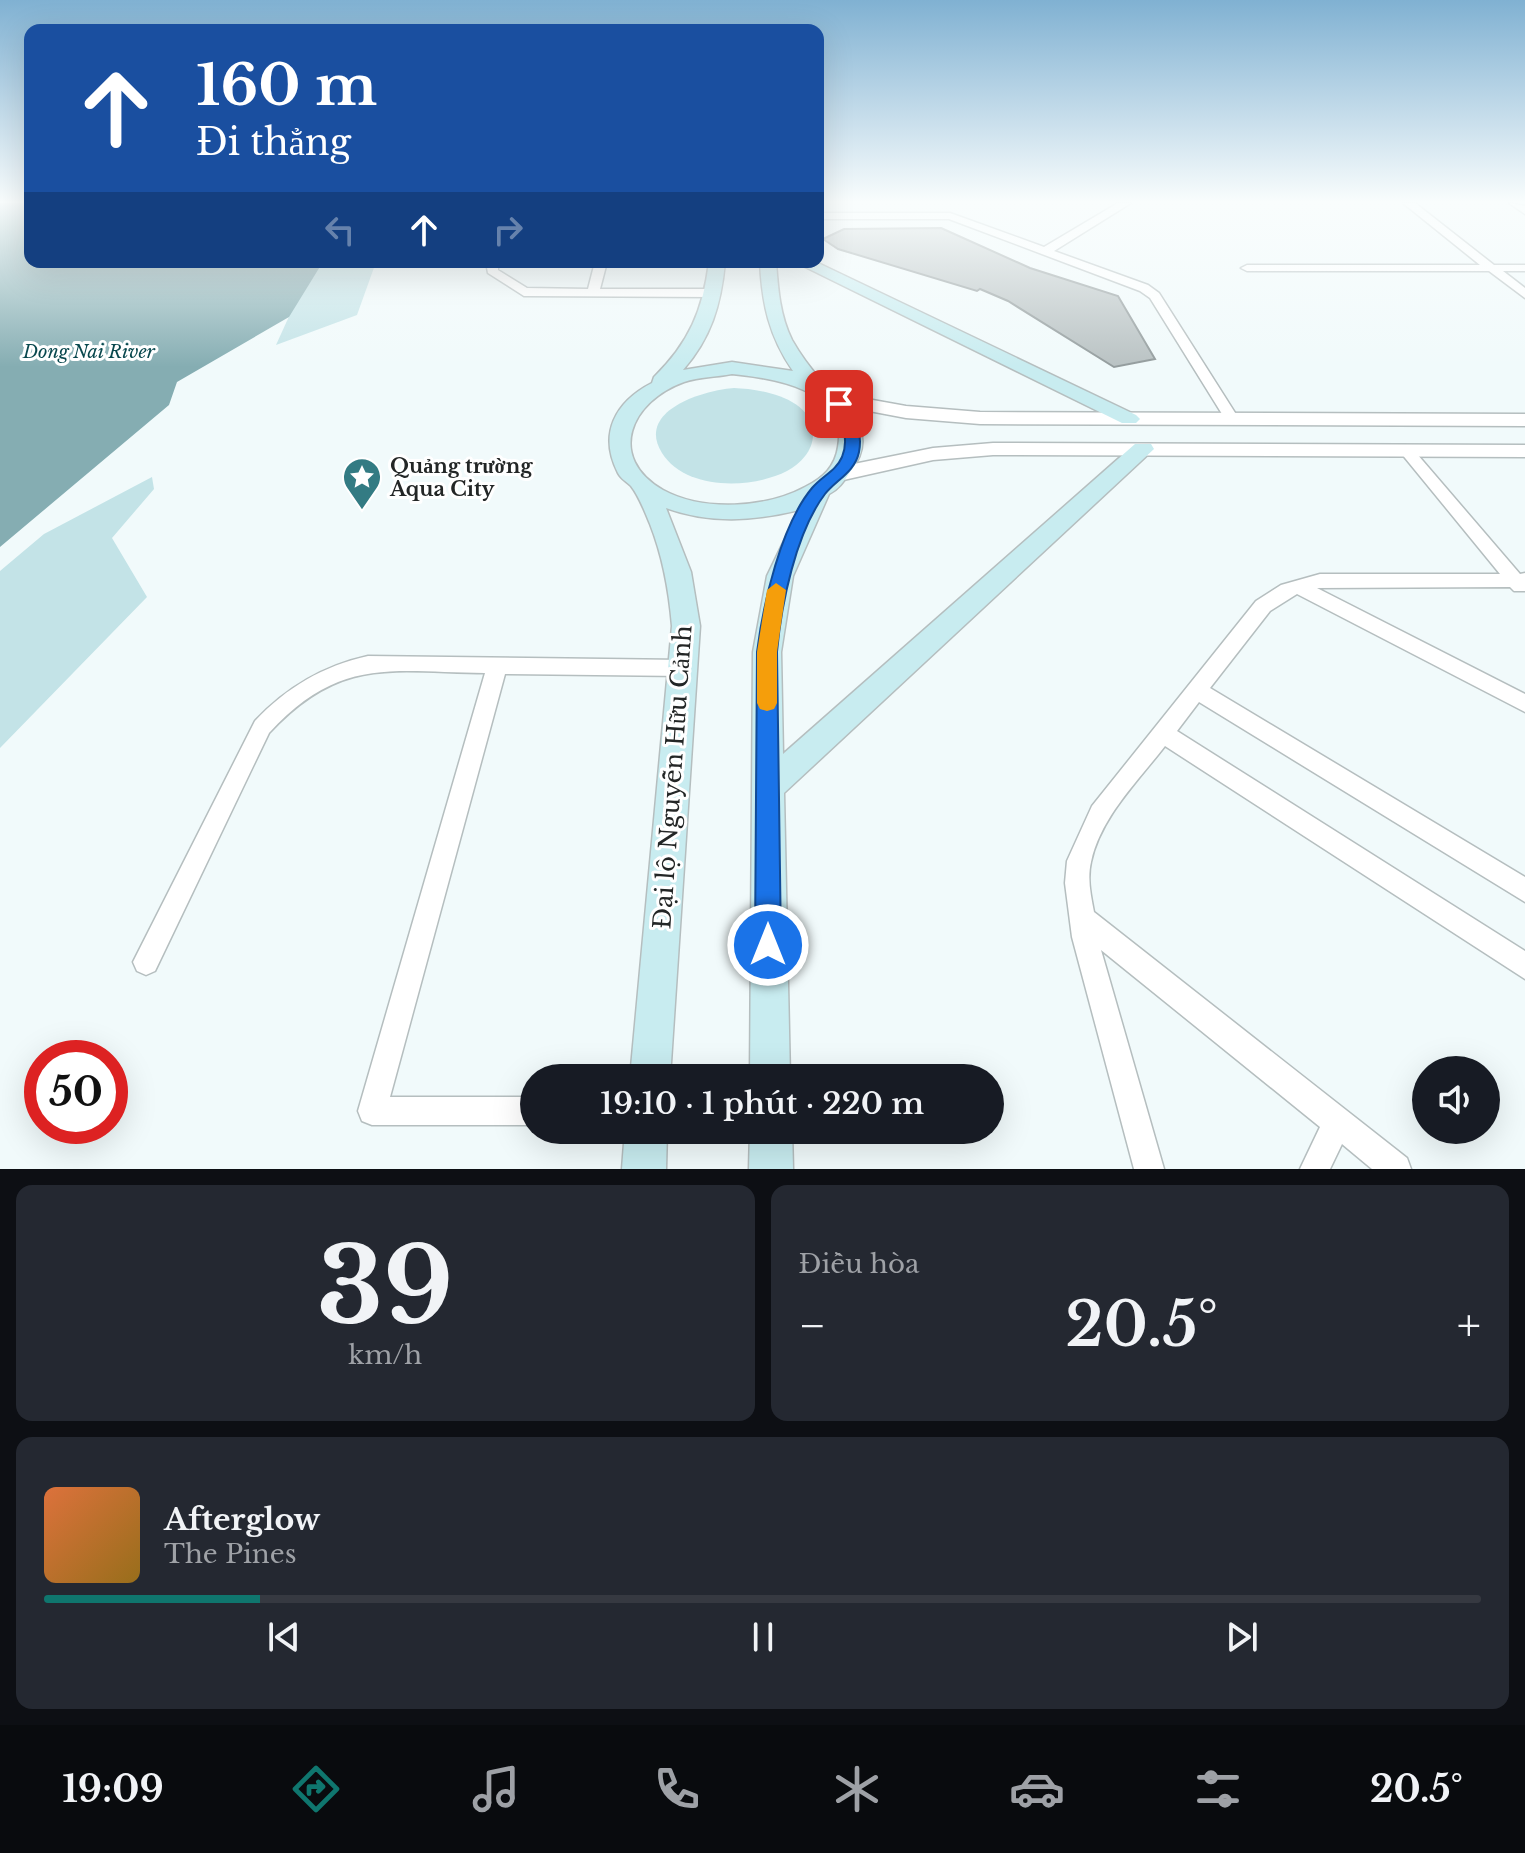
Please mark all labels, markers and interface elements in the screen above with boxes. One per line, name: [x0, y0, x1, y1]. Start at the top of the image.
text: 160 m: [196, 51, 377, 120]
icon: ahead: [64, 56, 168, 160]
text: Đi thẳng: [196, 120, 351, 165]
icon: left: [318, 208, 362, 252]
icon: ahead: [402, 208, 446, 252]
icon: right: [486, 208, 530, 252]
water label: Dong Nai River: [22, 341, 156, 363]
pin: [805, 370, 873, 438]
icon: arrive: [817, 382, 861, 426]
place label: Quảng trường Aqua City: [389, 454, 533, 501]
place icon: Quảng trường Aqua City: [341, 456, 383, 511]
street label: Đại lộ Nguyễn Hữu Cảnh: [647, 624, 698, 930]
position arrow: [726, 903, 810, 987]
speed limit sign: 50: [24, 1040, 128, 1144]
map controls: [1412, 1056, 1500, 1144]
button: sound: [1412, 1056, 1500, 1144]
text: 19:10 · 1 phút · 220 m: [600, 1085, 924, 1122]
text: 39: [317, 1222, 453, 1351]
text: Điều hòa: [799, 1248, 919, 1280]
text: 20.5°: [1065, 1288, 1218, 1362]
text: −: [799, 1298, 826, 1353]
text: +: [1457, 1298, 1481, 1353]
text: km/h: [348, 1339, 422, 1371]
text: Afterglow: [164, 1501, 320, 1538]
text: The Pines: [164, 1538, 296, 1570]
icon: previous: [262, 1615, 306, 1659]
icon: pause: [741, 1615, 785, 1659]
icon: next: [1220, 1615, 1264, 1659]
icon: directions: [288, 1761, 344, 1817]
icon: music: [468, 1761, 524, 1817]
icon: phone: [649, 1761, 705, 1817]
icon: climate: [829, 1761, 885, 1817]
icon: car: [1009, 1761, 1065, 1817]
icon: filters: [1190, 1761, 1246, 1817]
text: 19:09: [62, 1767, 164, 1812]
text: 20.5°: [1370, 1767, 1463, 1812]

